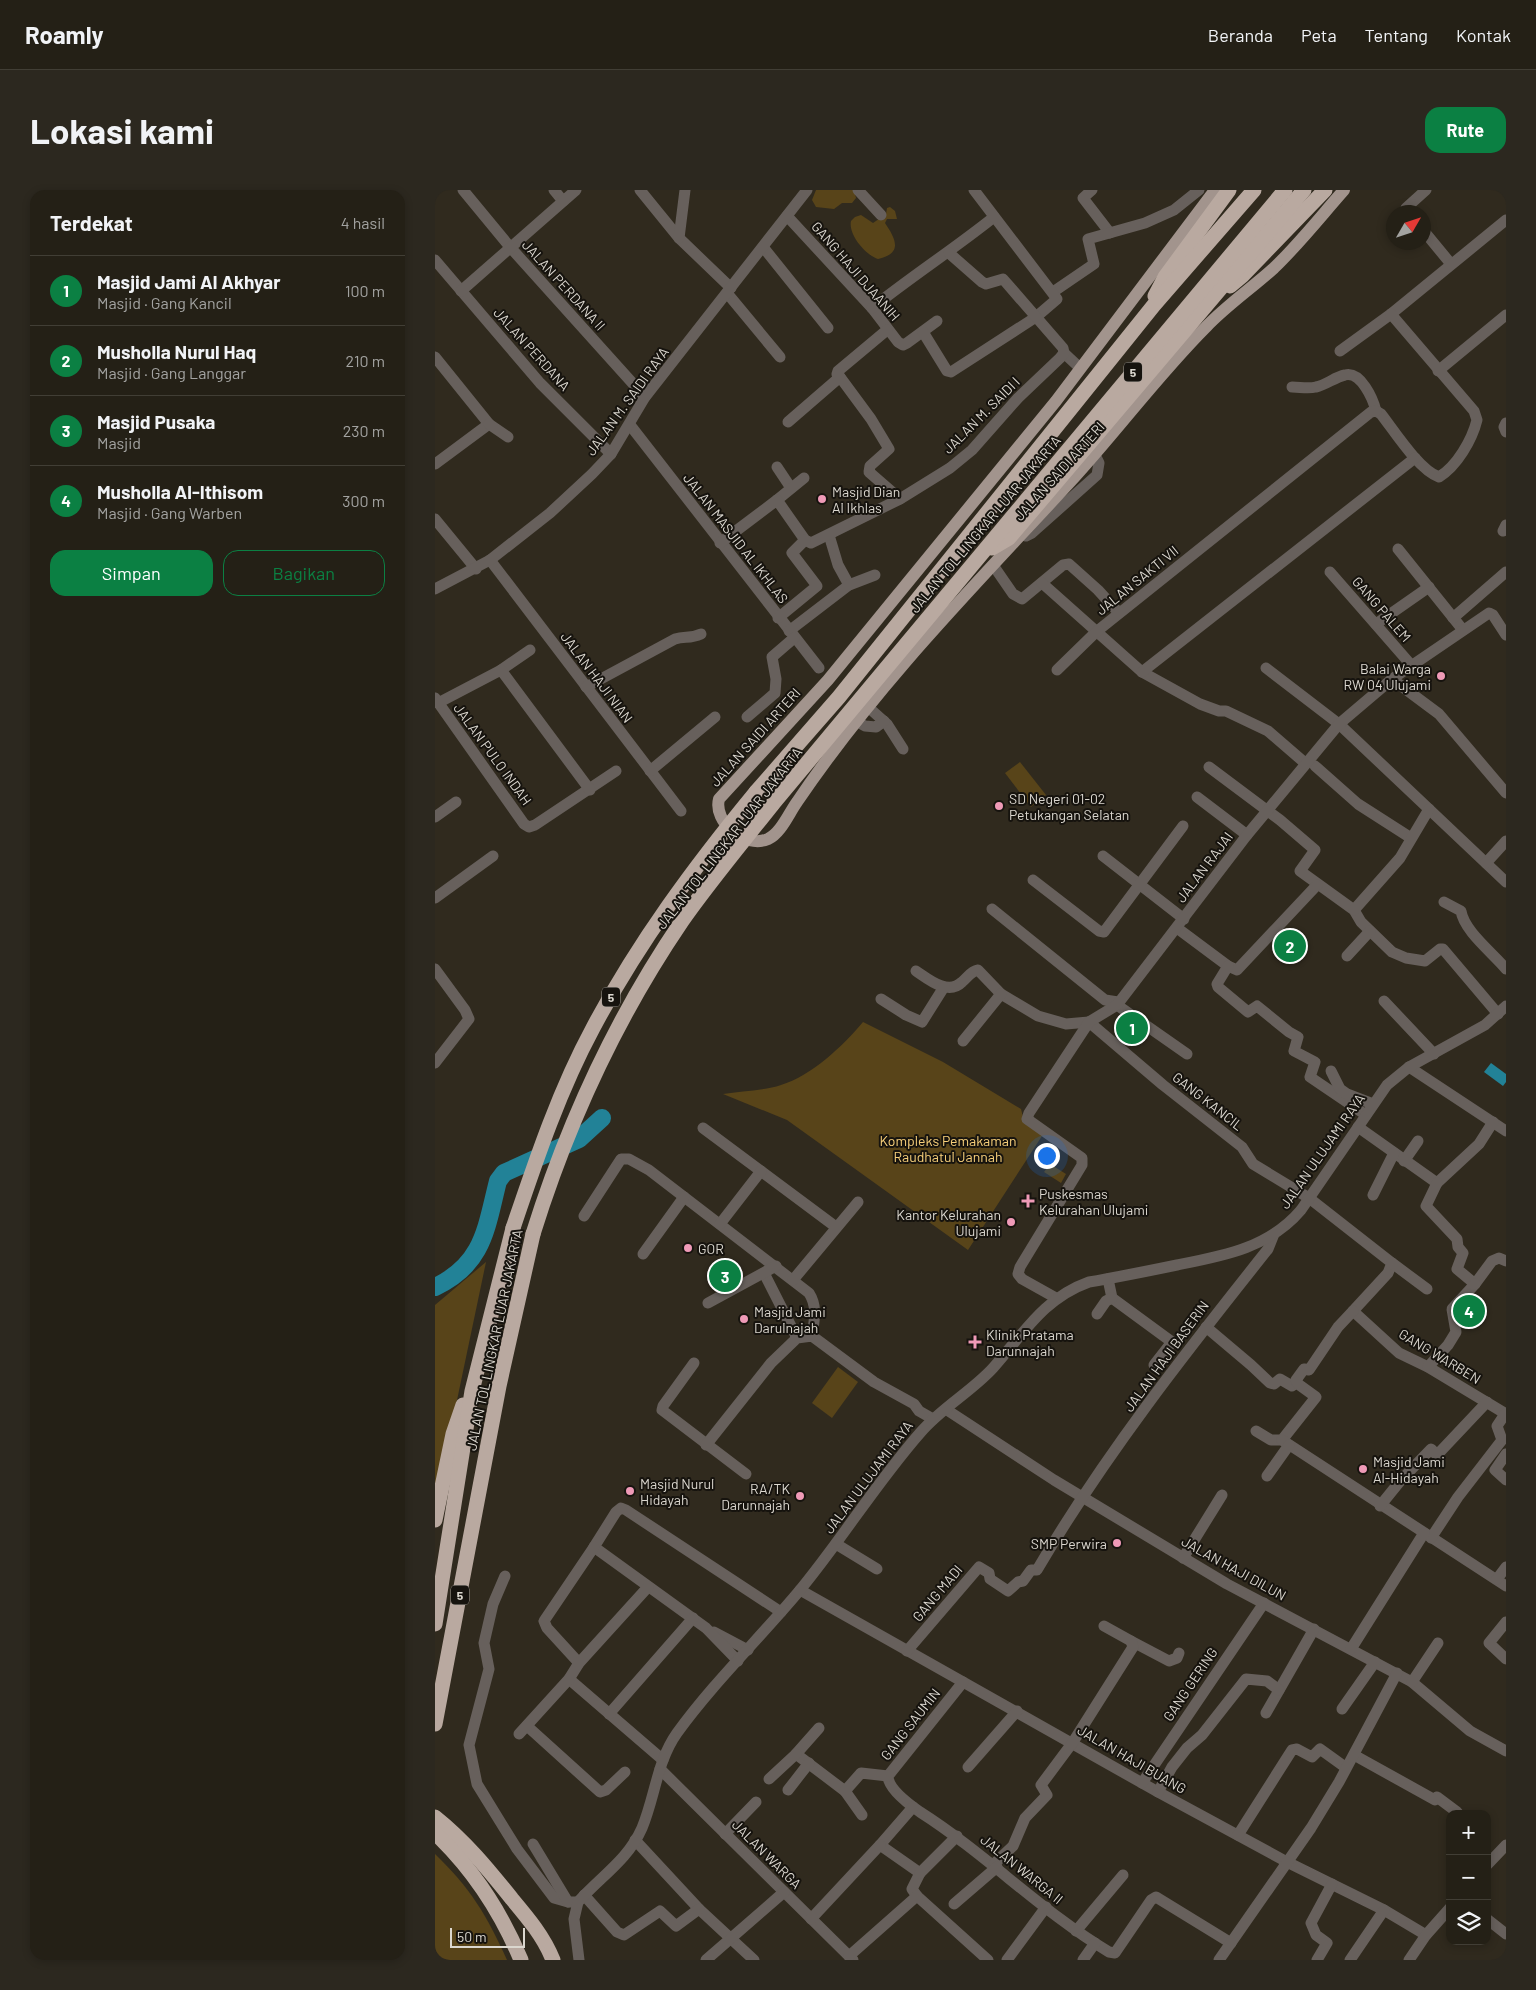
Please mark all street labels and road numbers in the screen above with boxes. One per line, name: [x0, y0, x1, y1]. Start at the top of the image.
street label: GANG HAJI DJAANIH: [808, 218, 904, 324]
street label: JALAN PERDANA II: [519, 236, 609, 334]
street label: JALAN PERDANA: [490, 304, 574, 394]
street label: JALAN M. SAIDI RAYA: [582, 343, 672, 458]
road number: 5: [1124, 362, 1142, 382]
street label: JALAN M. SAIDI I: [939, 373, 1023, 457]
street label: JALAN SAIDI ARTERI: [1010, 418, 1108, 524]
street label: JALAN TOL LINGKAR LUAR JAKARTA: [906, 432, 1064, 616]
street label: JALAN MASJID AL IKHLAS: [680, 470, 792, 606]
street label: JALAN SAKTI VII: [1092, 542, 1182, 618]
street label: GANG PALEM: [1349, 573, 1415, 645]
street label: JALAN HAJI NIAN: [557, 628, 637, 726]
street label: JALAN SAIDI ARTERI: [706, 684, 804, 790]
street label: JALAN PULO INDAH: [450, 700, 536, 808]
street label: JALAN TOL LINGKAR LUAR JAKARTA: [653, 743, 806, 932]
street label: JALAN RAJAI: [1172, 828, 1236, 906]
road number: 5: [602, 988, 620, 1006]
street label: GANG KANCIL: [1169, 1068, 1247, 1134]
street label: JALAN ULUJAMI RAYA: [1276, 1090, 1368, 1212]
street label: JALAN TOL LINGKAR LUAR JAKARTA: [462, 1227, 526, 1452]
street label: JALAN HAJI BASERIN: [1120, 1297, 1212, 1415]
street label: GANG WARBEN: [1396, 1325, 1484, 1387]
street label: JALAN ULUJAMI RAYA: [820, 1417, 916, 1537]
street label: JALAN HAJI DILUN: [1179, 1532, 1289, 1604]
street label: GANG MADI: [908, 1561, 966, 1625]
road number: 5: [451, 1586, 469, 1604]
street label: GANG GERING: [1159, 1644, 1221, 1724]
street label: GANG SAUMIN: [877, 1685, 943, 1763]
street label: JALAN HAJI BUANG: [1075, 1721, 1189, 1797]
street label: JALAN WARGA: [729, 1816, 805, 1892]
street label: JALAN WARGA II: [977, 1831, 1067, 1907]

